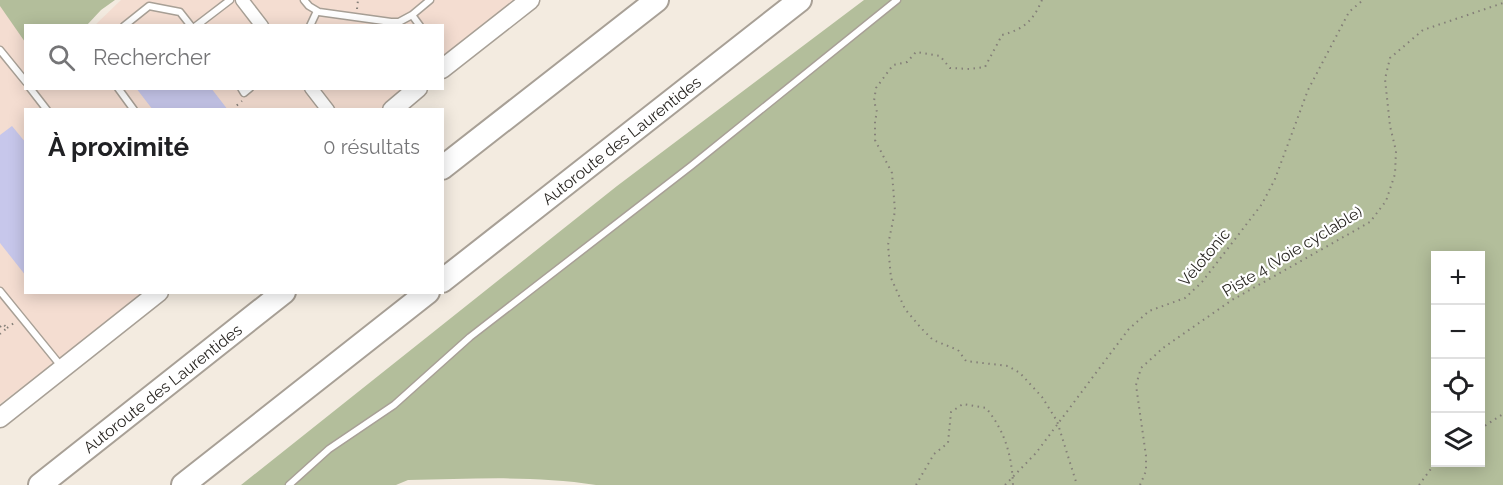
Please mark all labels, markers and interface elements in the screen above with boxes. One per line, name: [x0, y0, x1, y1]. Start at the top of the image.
search box: [24, 24, 444, 90]
icon: search: [45, 41, 78, 74]
text: Rechercher: [93, 44, 211, 70]
street label: Autoroute des Laurentides: [538, 72, 705, 209]
text: À proximité: [48, 132, 189, 162]
text: 0 résultats: [323, 135, 420, 159]
street label: Piste 4 (Voie cyclable): [1219, 202, 1366, 301]
street label: Vélotonic: [1175, 225, 1234, 290]
map controls: [1431, 251, 1485, 467]
button: +: [1431, 251, 1485, 305]
button: −: [1431, 305, 1485, 359]
street label: Autoroute des Laurentides: [80, 320, 246, 457]
button: locate: [1431, 359, 1485, 413]
button: layers: [1431, 413, 1485, 467]

